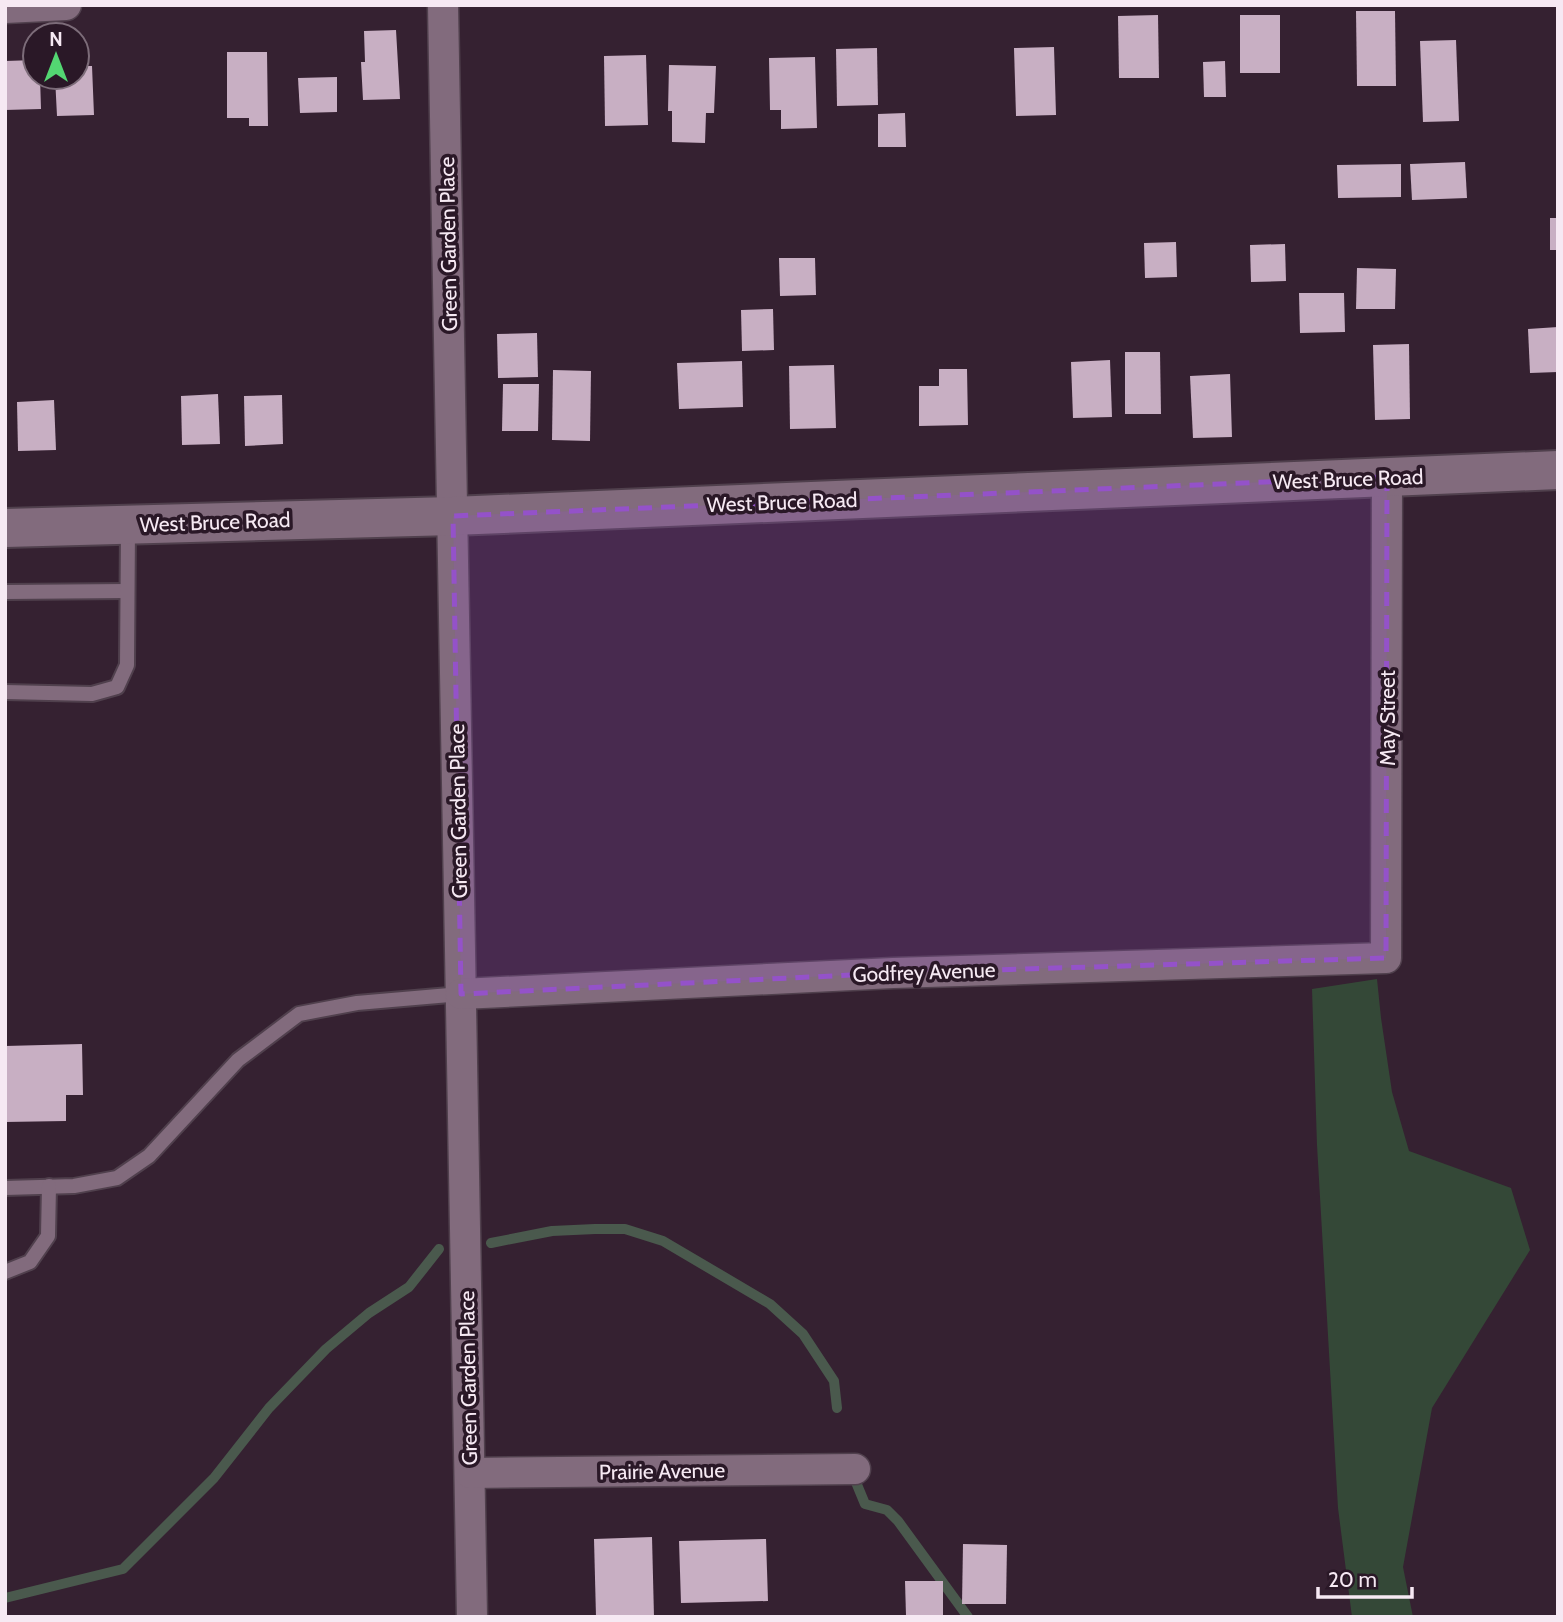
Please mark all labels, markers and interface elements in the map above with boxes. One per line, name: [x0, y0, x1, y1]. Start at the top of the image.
north arrow: [21, 21, 91, 91]
text: N: [49, 28, 63, 51]
street label: Green Garden Place: [434, 156, 462, 332]
street label: West Bruce Road: [1272, 464, 1424, 494]
street label: West Bruce Road: [706, 487, 858, 517]
street label: West Bruce Road: [139, 507, 291, 537]
street label: May Street: [1375, 670, 1400, 766]
street label: Green Garden Place: [444, 723, 472, 899]
street label: Godfrey Avenue: [852, 957, 996, 987]
street label: Green Garden Place: [454, 1290, 482, 1466]
street label: Prairie Avenue: [599, 1457, 725, 1485]
scale bar: [1318, 1556, 1412, 1600]
text: 20 m: [1328, 1567, 1377, 1592]

